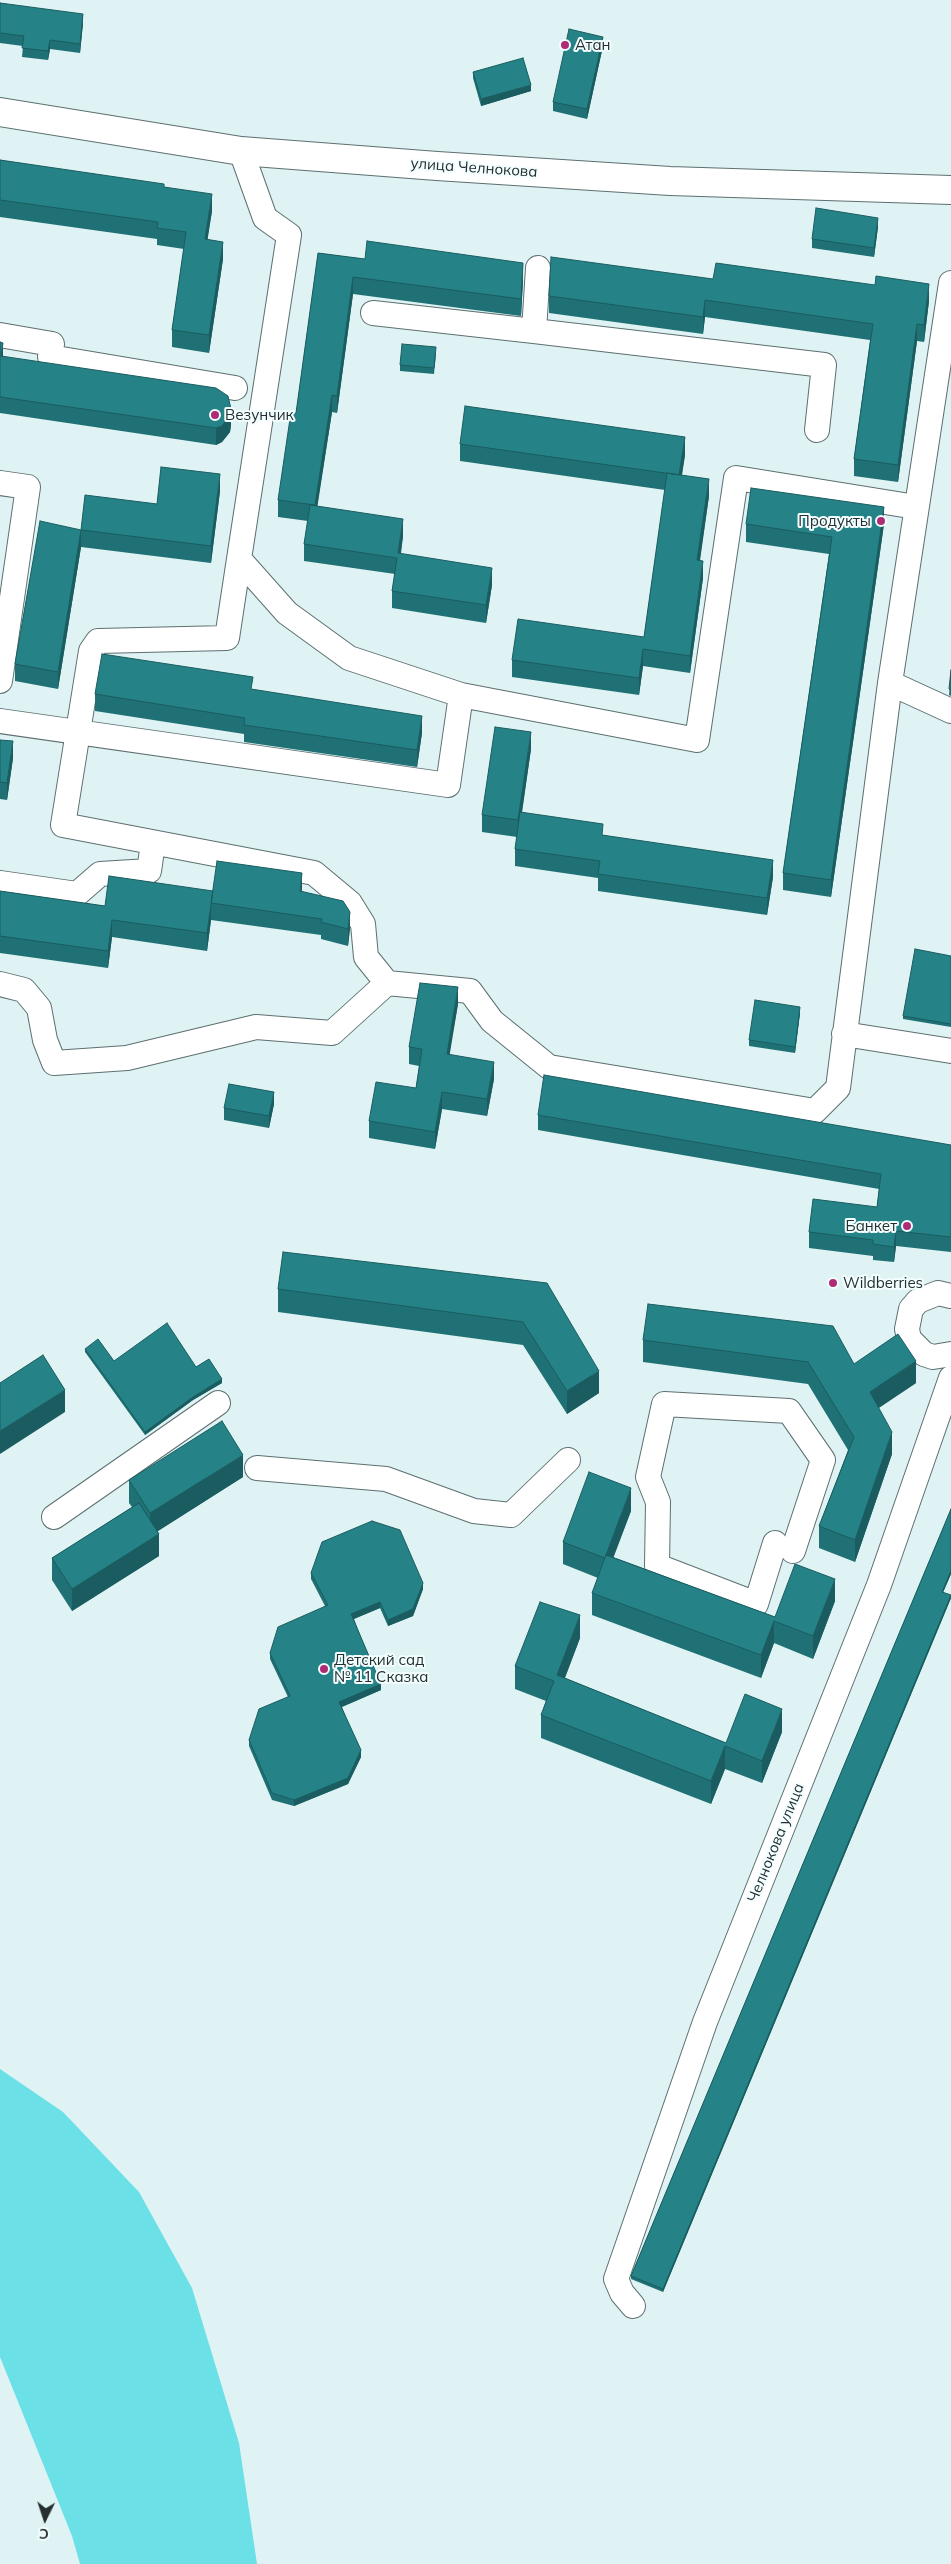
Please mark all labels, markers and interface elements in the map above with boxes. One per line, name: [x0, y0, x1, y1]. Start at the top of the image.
place label: Атан: [575, 36, 611, 54]
marker: Атан: [559, 39, 571, 51]
street label: улица Челнокова: [410, 155, 538, 181]
place label: Везунчик: [225, 406, 294, 424]
marker: Везунчик: [209, 409, 221, 421]
place label: Продукты: [798, 512, 871, 530]
marker: Продукты: [875, 515, 887, 527]
place label: Банкет: [846, 1217, 897, 1235]
marker: Банкет: [901, 1220, 913, 1232]
place label: Wildberries: [843, 1274, 923, 1292]
marker: Wildberries: [827, 1277, 839, 1289]
place label: Детский сад № 11 Сказка: [334, 1651, 428, 1686]
marker: Детский сад № 11 Сказка: [318, 1663, 330, 1675]
street label: Челнокова улица: [744, 1781, 808, 1905]
north arrow: [20, 2494, 70, 2544]
text: С: [39, 2525, 49, 2543]

